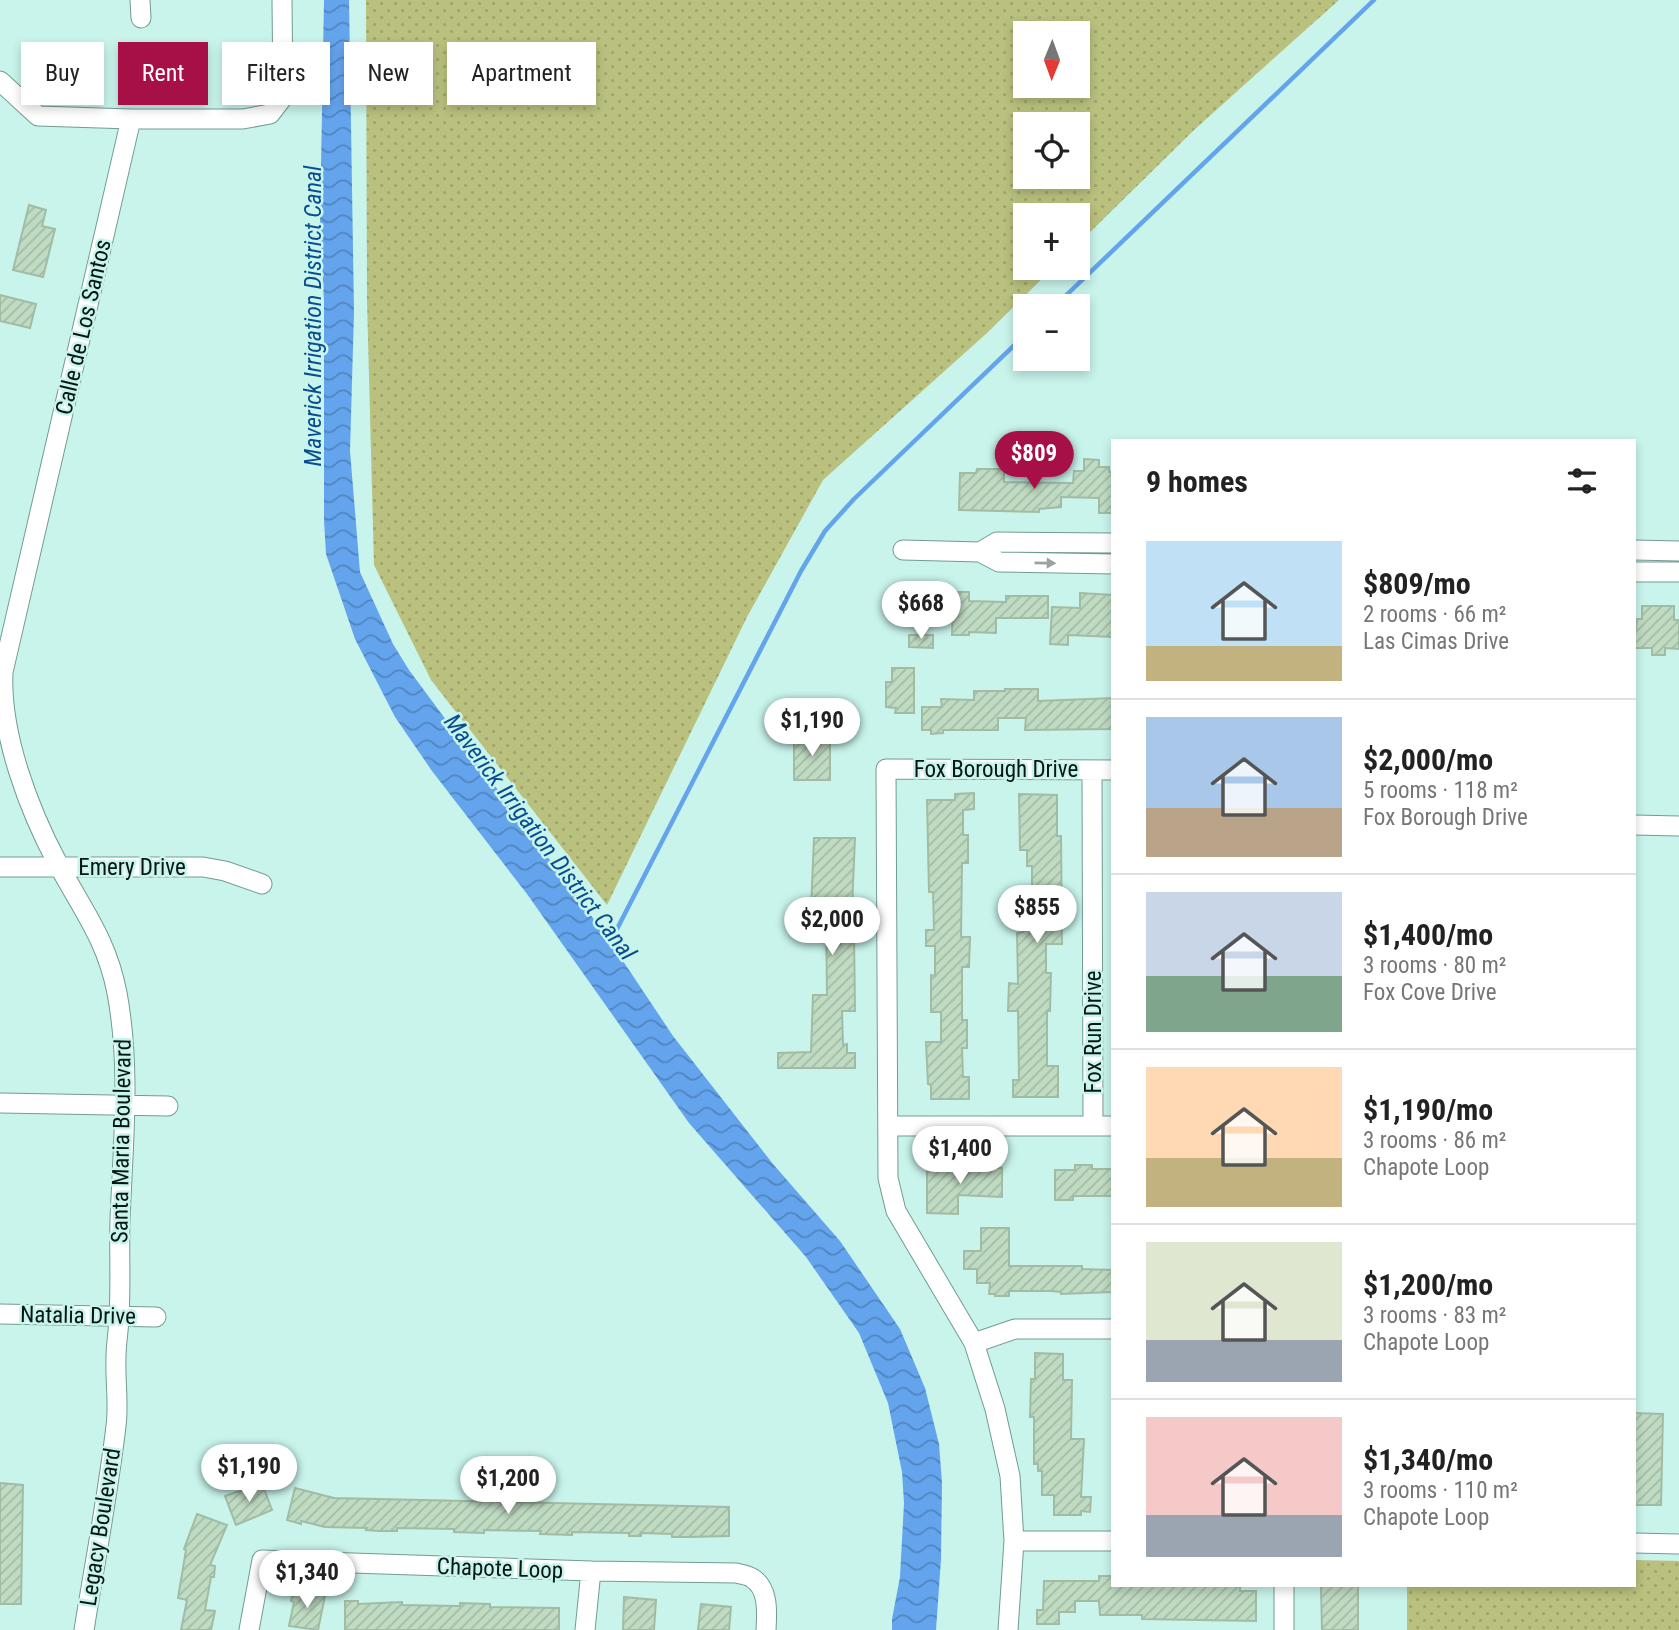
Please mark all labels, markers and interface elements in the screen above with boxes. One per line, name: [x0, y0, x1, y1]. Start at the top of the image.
north arrow: [1013, 21, 1090, 98]
map controls: [1013, 21, 1090, 371]
chip: Buy: [21, 42, 104, 105]
chip: Rent: [118, 42, 208, 105]
chip: Filters: [222, 42, 330, 105]
chip: New: [344, 42, 433, 105]
chip: Apartment: [447, 42, 596, 105]
button: locate: [1013, 112, 1090, 189]
water label: Maverick Irrigation District Canal: [299, 165, 327, 466]
button: +: [1013, 203, 1090, 280]
street label: Calle de Los Santos: [50, 237, 117, 417]
button: −: [1013, 294, 1090, 371]
pin: $809: [993, 432, 1075, 491]
text: $809: [1011, 440, 1057, 467]
icon: filters: [1563, 462, 1601, 500]
text: 9 homes: [1146, 464, 1248, 499]
one-way arrow: [1035, 557, 1057, 569]
text: $809/mo: [1363, 566, 1471, 601]
icon: home: [1202, 569, 1286, 653]
pin: $668: [880, 582, 962, 641]
text: $668: [898, 590, 944, 617]
text: 2 rooms · 66 m²: [1363, 601, 1506, 628]
text: Las Cimas Drive: [1363, 628, 1509, 655]
pin: $1,190: [755, 698, 869, 758]
text: $1,190: [780, 707, 844, 734]
water label: Maverick Irrigation District Canal: [438, 708, 642, 966]
text: $2,000/mo: [1363, 742, 1493, 777]
icon: home: [1202, 745, 1286, 829]
street label: Fox Borough Drive: [914, 756, 1078, 783]
text: 5 rooms · 118 m²: [1363, 777, 1518, 804]
text: Fox Borough Drive: [1363, 804, 1528, 831]
street label: Emery Drive: [78, 854, 186, 881]
pin: $855: [996, 886, 1078, 945]
text: $855: [1014, 894, 1060, 921]
pin: $2,000: [775, 898, 889, 957]
text: $2,000: [800, 906, 864, 933]
text: $1,400/mo: [1363, 917, 1493, 952]
icon: home: [1202, 920, 1286, 1004]
text: 3 rooms · 80 m²: [1363, 952, 1506, 979]
street label: Fox Run Drive: [1080, 970, 1107, 1094]
text: Fox Cove Drive: [1363, 979, 1497, 1006]
street label: Santa Maria Boulevard: [106, 1039, 137, 1243]
text: $1,190/mo: [1363, 1092, 1493, 1127]
icon: home: [1202, 1095, 1286, 1179]
pin: $1,400: [903, 1126, 1017, 1186]
text: 3 rooms · 86 m²: [1363, 1127, 1506, 1154]
text: $1,400: [928, 1135, 992, 1162]
text: Chapote Loop: [1363, 1154, 1489, 1181]
text: $1,200/mo: [1363, 1267, 1493, 1302]
icon: home: [1202, 1270, 1286, 1354]
street label: Natalia Drive: [20, 1301, 136, 1330]
text: 3 rooms · 83 m²: [1363, 1302, 1506, 1329]
text: Chapote Loop: [1363, 1329, 1489, 1356]
text: $1,340/mo: [1363, 1442, 1493, 1477]
pin: $1,190: [192, 1444, 306, 1504]
icon: home: [1202, 1445, 1286, 1529]
street label: Legacy Boulevard: [75, 1446, 126, 1608]
text: $1,190: [217, 1453, 281, 1480]
pin: $1,200: [451, 1456, 565, 1516]
text: $1,200: [476, 1465, 540, 1492]
text: 3 rooms · 110 m²: [1363, 1477, 1518, 1504]
text: Chapote Loop: [1363, 1504, 1489, 1531]
pin: $1,340: [250, 1550, 364, 1610]
street label: Chapote Loop: [436, 1553, 564, 1584]
text: $1,340: [275, 1559, 339, 1586]

